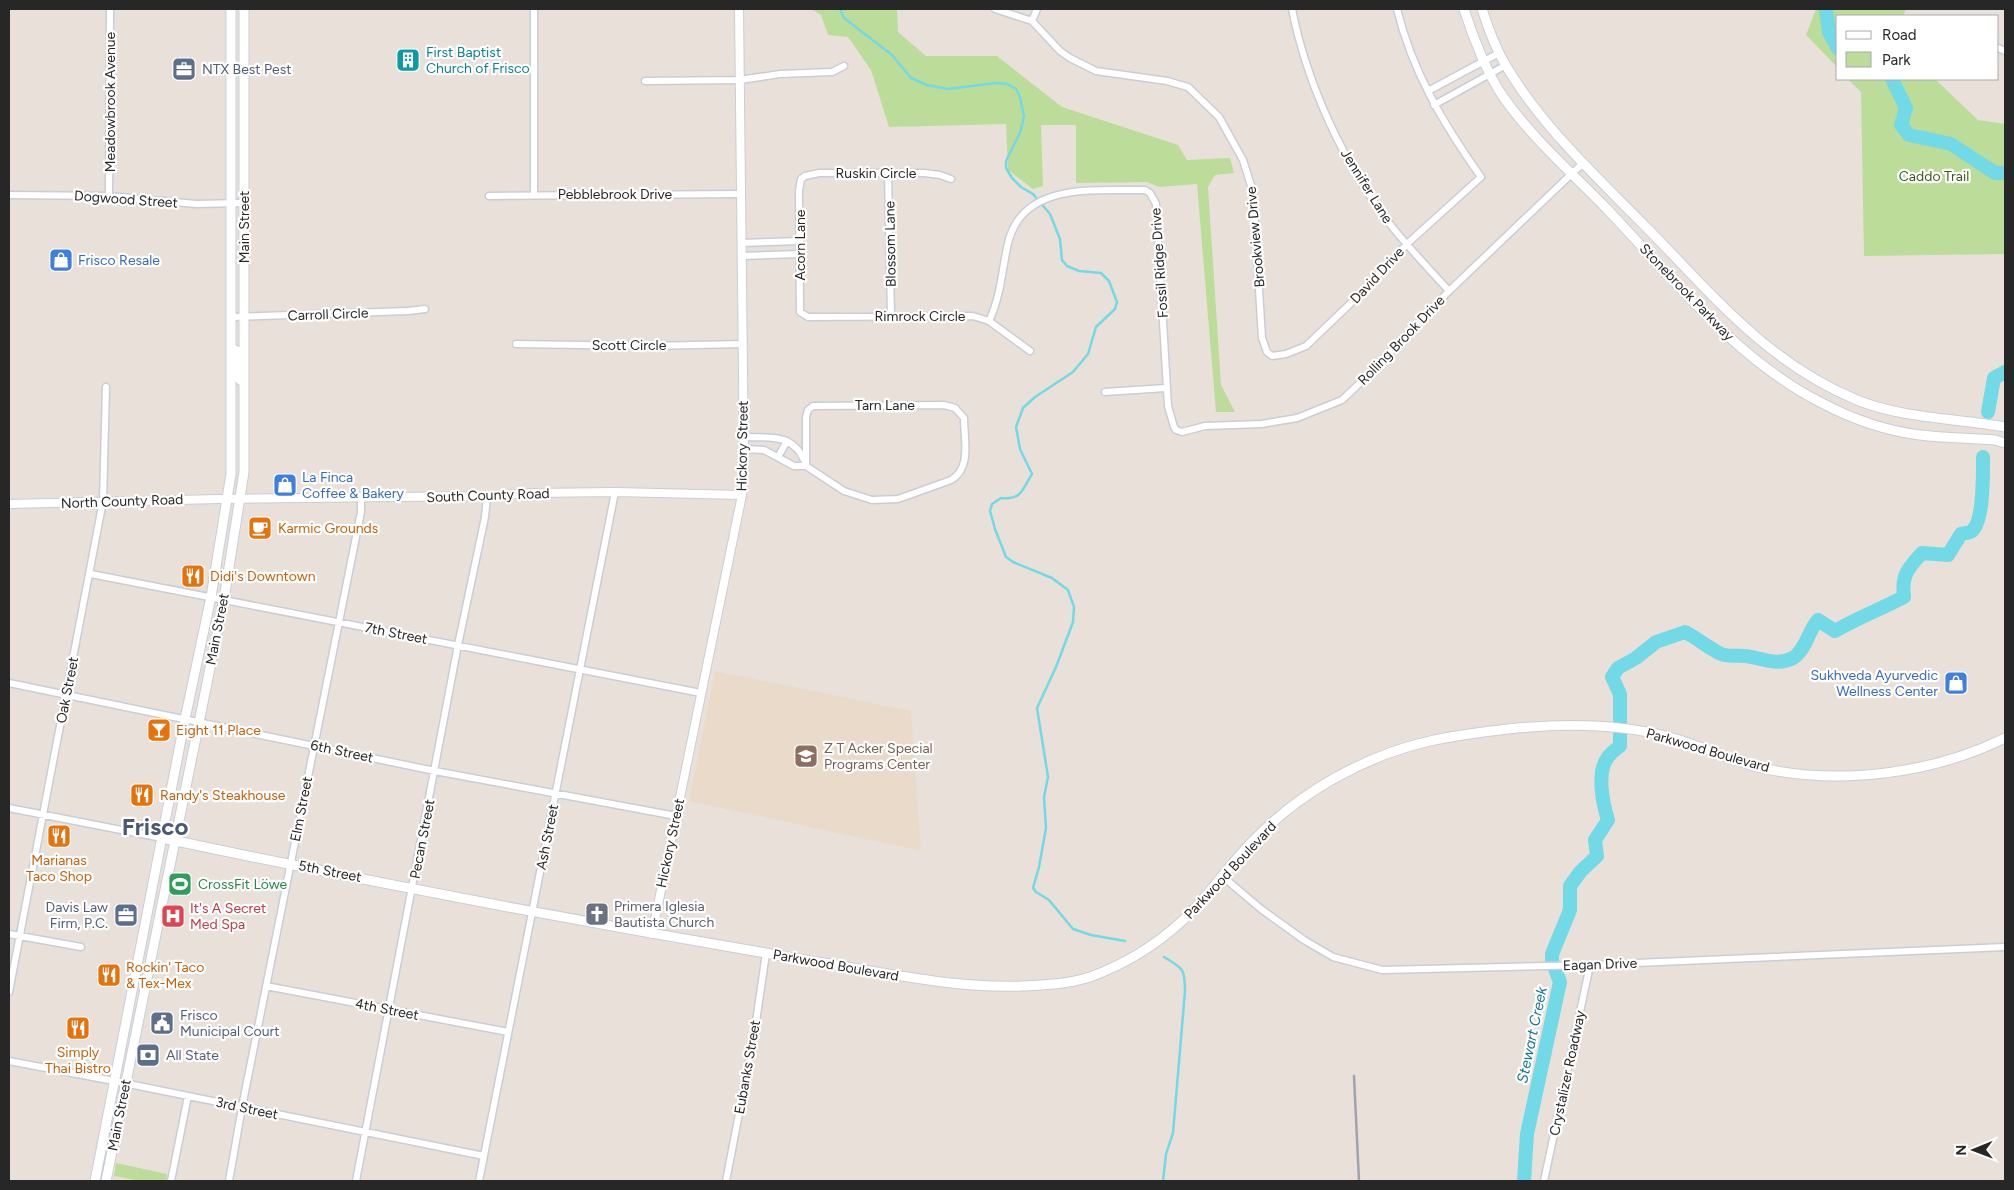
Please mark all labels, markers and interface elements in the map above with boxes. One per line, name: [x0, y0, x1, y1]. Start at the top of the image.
legend: [1836, 15, 1999, 80]
text: Road: [1882, 26, 1917, 44]
street label: Meadowbrook Avenue: [102, 31, 119, 172]
place label: First Baptist Church of Frisco: [426, 44, 530, 77]
building icon: First Baptist Church of Frisco: [395, 47, 421, 73]
text: Park: [1882, 51, 1911, 69]
office icon: NTX Best Pest: [171, 56, 197, 82]
place label: NTX Best Pest: [202, 61, 292, 78]
street label: Jennifer Lane: [1337, 146, 1396, 227]
street label: Ruskin Circle: [836, 165, 917, 182]
park label: Caddo Trail: [1899, 168, 1969, 185]
street label: Pebblebrook Drive: [558, 186, 673, 203]
street label: Brookview Drive: [1243, 186, 1268, 288]
street label: Dogwood Street: [74, 187, 178, 212]
street label: Main Street: [236, 191, 253, 263]
street label: Blossom Lane: [881, 200, 900, 287]
street label: Fossil Ridge Drive: [1147, 207, 1172, 319]
street label: Acorn Lane: [792, 209, 809, 280]
street label: Stonebrook Parkway: [1636, 240, 1738, 345]
street label: David Drive: [1347, 243, 1408, 307]
shop icon: Frisco Resale: [48, 247, 74, 273]
place label: Frisco Resale: [78, 252, 160, 269]
street label: Rolling Brook Drive: [1354, 292, 1449, 389]
street label: Carroll Circle: [287, 305, 369, 324]
street label: Rimrock Circle: [875, 308, 966, 325]
street label: Scott Circle: [592, 337, 667, 354]
street label: Tarn Lane: [855, 397, 915, 414]
street label: Hickory Street: [733, 400, 752, 492]
place label: La Finca Coffee & Bakery: [302, 469, 404, 502]
shop icon: La Finca Coffee & Bakery: [272, 472, 298, 498]
street label: South County Road: [426, 485, 550, 506]
street label: North County Road: [61, 491, 183, 512]
cafe icon: Karmic Grounds: [247, 515, 273, 541]
place label: Karmic Grounds: [278, 520, 378, 537]
restaurant icon: Didi's Downtown: [180, 563, 206, 589]
place label: Didi's Downtown: [210, 568, 316, 585]
street label: Main Street: [202, 592, 233, 666]
street label: 7th Street: [363, 619, 429, 648]
street label: Oak Street: [53, 655, 82, 725]
place label: Sukhveda Ayurvedic Wellness Center: [1811, 667, 1938, 700]
shop icon: Sukhveda Ayurvedic Wellness Center: [1943, 670, 1969, 696]
bar icon: Eight 11 Place: [146, 717, 172, 743]
place label: Eight 11 Place: [176, 722, 261, 739]
street label: Parkwood Boulevard: [1644, 725, 1772, 776]
street label: 6th Street: [309, 737, 375, 766]
place label: Z T Acker Special Programs Center: [824, 740, 933, 773]
school or university icon: Z T Acker Special Programs Center: [793, 743, 819, 769]
street label: Elm Street: [287, 775, 316, 843]
restaurant icon: Randy's Steakhouse: [129, 782, 155, 808]
place label: Randy's Steakhouse: [160, 787, 286, 804]
street label: Hickory Street: [653, 797, 688, 889]
street label: Pecan Street: [406, 798, 439, 880]
street label: Ash Street: [533, 803, 562, 871]
district label: Frisco: [122, 812, 188, 841]
street label: Parkwood Boulevard: [1181, 818, 1280, 923]
restaurant icon: Marianas Taco Shop: [46, 823, 72, 849]
place label: Marianas Taco Shop: [26, 852, 92, 885]
street label: 5th Street: [297, 857, 363, 886]
sports icon: CrossFit Löwe: [167, 871, 193, 897]
place label: CrossFit Löwe: [198, 876, 288, 893]
place label: Primera Iglesia Bautista Church: [614, 898, 714, 931]
place label: Davis Law Firm, P.C.: [46, 899, 108, 932]
place label: It's A Secret Med Spa: [190, 900, 266, 933]
church icon: Primera Iglesia Bautista Church: [584, 901, 610, 927]
office icon: Davis Law Firm, P.C.: [113, 902, 139, 928]
hospital icon: It's A Secret Med Spa: [160, 903, 186, 929]
street label: Parkwood Boulevard: [772, 946, 900, 985]
street label: Eagan Drive: [1563, 955, 1638, 974]
place label: Rockin' Taco & Tex-Mex: [126, 959, 204, 992]
restaurant icon: Rockin' Taco & Tex-Mex: [96, 962, 122, 988]
water label: Stewart Creek: [1513, 985, 1551, 1085]
street label: 4th Street: [354, 995, 420, 1024]
place label: Frisco Municipal Court: [180, 1007, 280, 1040]
street label: Crystalizer Roadway: [1546, 1008, 1589, 1137]
public building icon: Frisco Municipal Court: [149, 1010, 175, 1036]
restaurant icon: Simply Thai Bistro: [65, 1015, 91, 1041]
street label: Eubanks Street: [731, 1019, 764, 1115]
bank icon: All State: [135, 1042, 161, 1068]
place label: Simply Thai Bistro: [45, 1044, 111, 1077]
place label: All State: [166, 1047, 219, 1064]
street label: Main Street: [104, 1078, 135, 1152]
street label: 3rd Street: [214, 1094, 280, 1123]
north arrow: [1949, 1125, 1999, 1175]
text: N: [1953, 1145, 1970, 1156]

